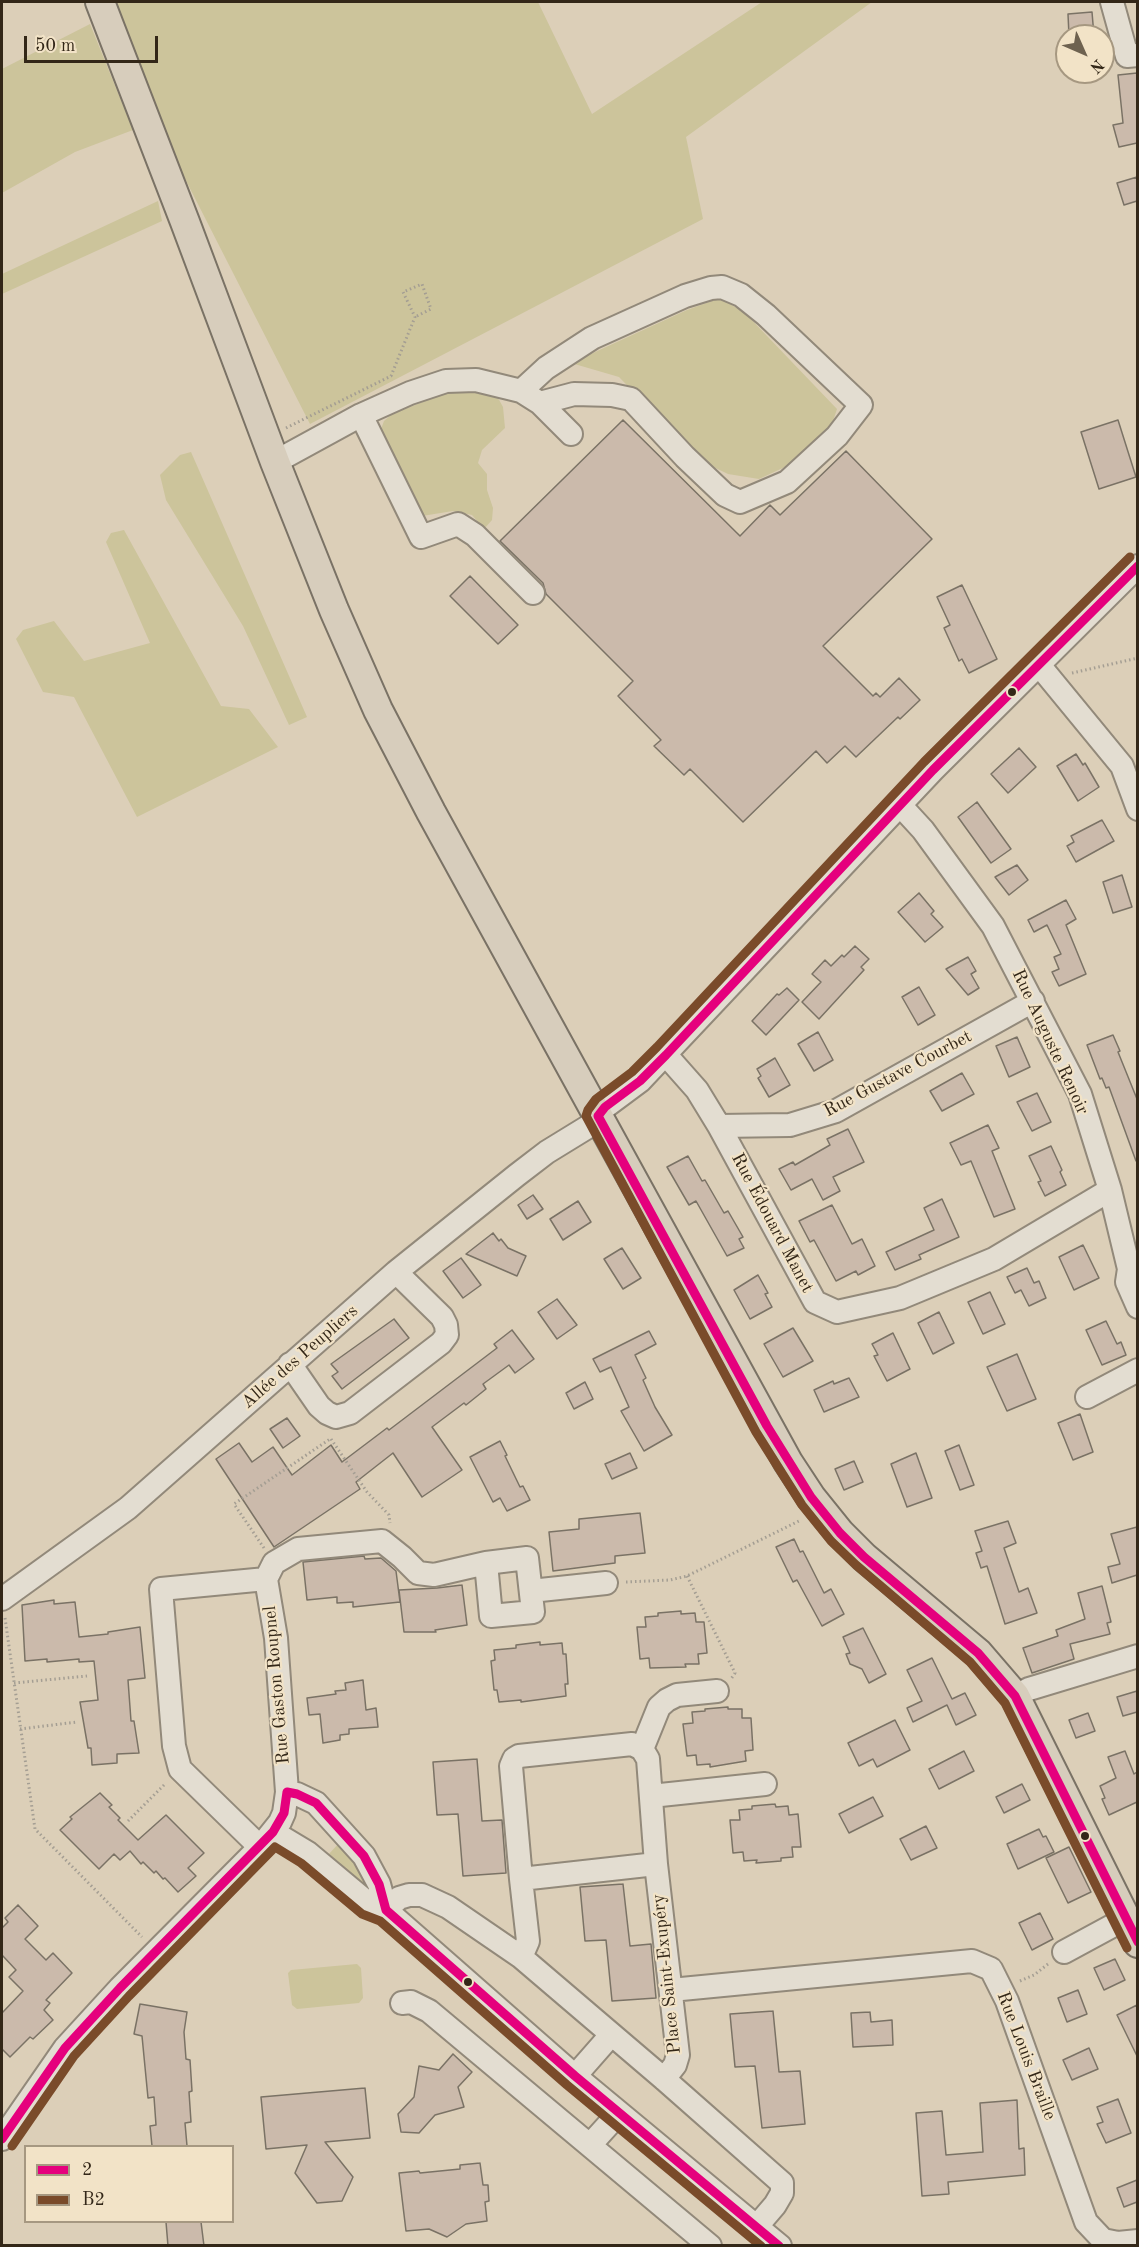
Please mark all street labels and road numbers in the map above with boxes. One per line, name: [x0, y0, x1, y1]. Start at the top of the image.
street label: Rue Auguste Renoir: [1007, 966, 1093, 1118]
street label: Rue Gustave Courbet: [820, 1026, 976, 1122]
street label: Rue Édouard Manet: [726, 1149, 818, 1297]
street label: Allée des Peupliers: [237, 1301, 363, 1413]
street label: Rue Gaston Roupnel: [259, 1605, 295, 1765]
street label: Place Saint-Exupéry: [648, 1893, 686, 2055]
street label: Rue Louis Braille: [992, 1989, 1060, 2123]

